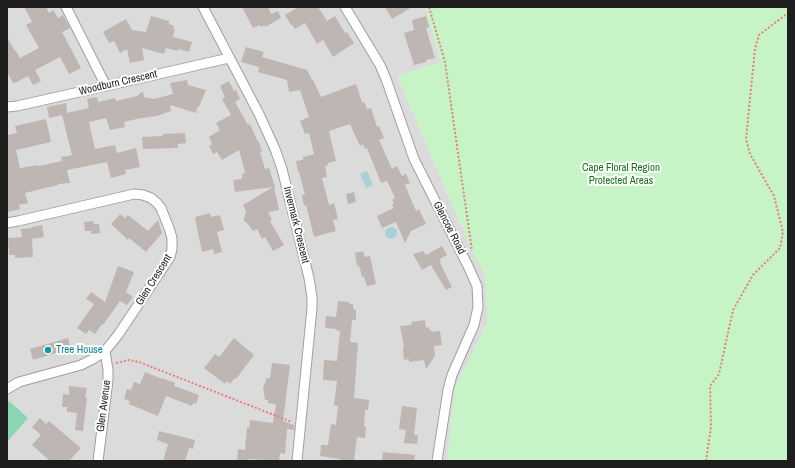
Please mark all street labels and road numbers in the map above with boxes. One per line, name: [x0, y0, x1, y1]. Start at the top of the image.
street label: Woodburn Crescent: [78, 68, 158, 98]
street label: Invermark Crescent: [280, 185, 312, 265]
street label: Glencoe Road: [430, 199, 468, 257]
street label: Glen Crescent: [133, 252, 175, 308]
street label: Glen Avenue: [94, 379, 114, 433]

